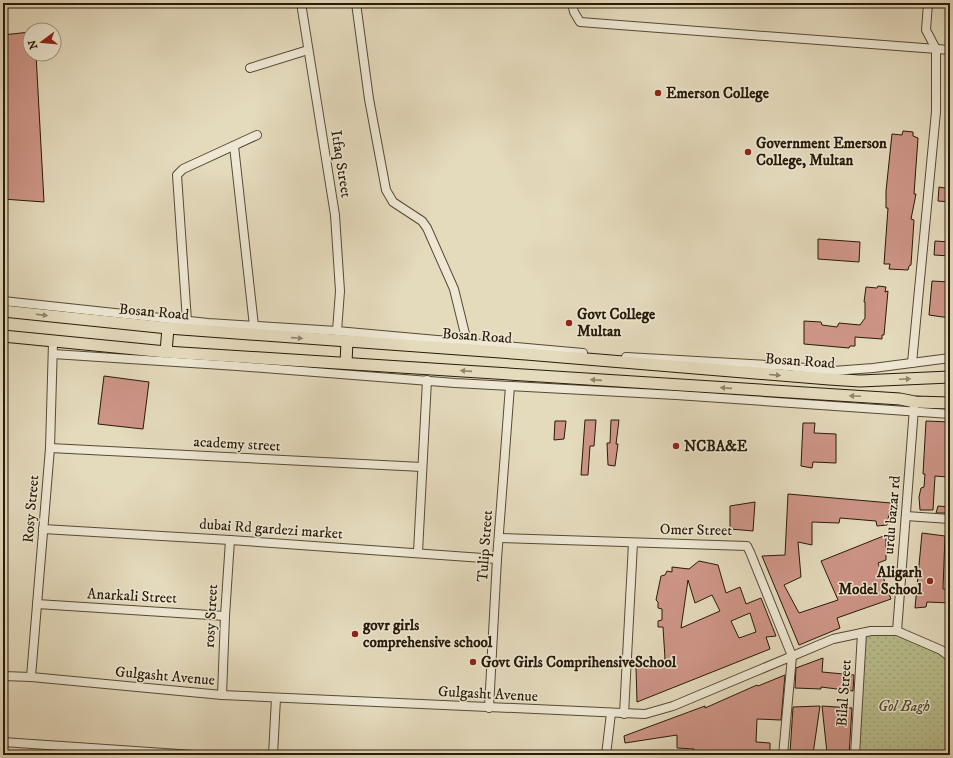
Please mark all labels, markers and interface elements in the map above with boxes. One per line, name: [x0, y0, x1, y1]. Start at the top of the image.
north arrow: [22, 22, 62, 62]
text: N: [25, 38, 41, 51]
place label: Emerson College: [666, 84, 770, 103]
marker: Emerson College: [653, 88, 663, 98]
street label: Itfaq Street: [326, 129, 356, 199]
place label: Government Emerson College, Multan: [756, 134, 887, 170]
marker: Government Emerson College, Multan: [743, 147, 753, 157]
street label: Bosan Road: [118, 299, 190, 325]
place label: Govt College Multan: [577, 305, 656, 341]
one-way arrow: [36, 312, 48, 318]
marker: Govt College Multan: [564, 318, 574, 328]
street label: Bosan Road: [441, 324, 513, 348]
one-way arrow: [291, 334, 303, 341]
street label: Bosan Road: [764, 349, 836, 373]
one-way arrow: [460, 368, 472, 375]
one-way arrow: [769, 371, 781, 378]
one-way arrow: [590, 376, 602, 383]
one-way arrow: [899, 376, 912, 382]
one-way arrow: [720, 385, 732, 392]
one-way arrow: [849, 393, 861, 400]
street label: academy street: [193, 432, 281, 456]
place label: NCBA&E: [684, 437, 748, 456]
marker: NCBA&E: [671, 441, 681, 451]
street label: Rosy Street: [19, 474, 43, 544]
street label: urdu bazar rd: [879, 474, 905, 555]
street label: Tulip Street: [473, 509, 497, 583]
street label: dubai Rd gardezi market: [199, 515, 344, 544]
street label: Omer Street: [660, 520, 733, 540]
place label: Aligarh Model School: [839, 563, 922, 599]
marker: Aligarh Model School: [925, 576, 935, 586]
street label: Anarkali Street: [86, 584, 178, 608]
street label: rosy Street: [200, 584, 222, 648]
place label: govr girls comprehensive school: [362, 616, 493, 652]
marker: govr girls comprehensive school: [350, 629, 360, 639]
place label: Govt Girls ComprihensiveSchool: [481, 653, 677, 672]
marker: Govt Girls ComprihensiveSchool: [468, 657, 478, 667]
street label: Bilal Street: [832, 659, 856, 727]
street label: Gulgasht Avenue: [114, 662, 216, 690]
street label: Gulgasht Avenue: [438, 682, 538, 706]
park label: Gol Bagh: [878, 697, 930, 716]

